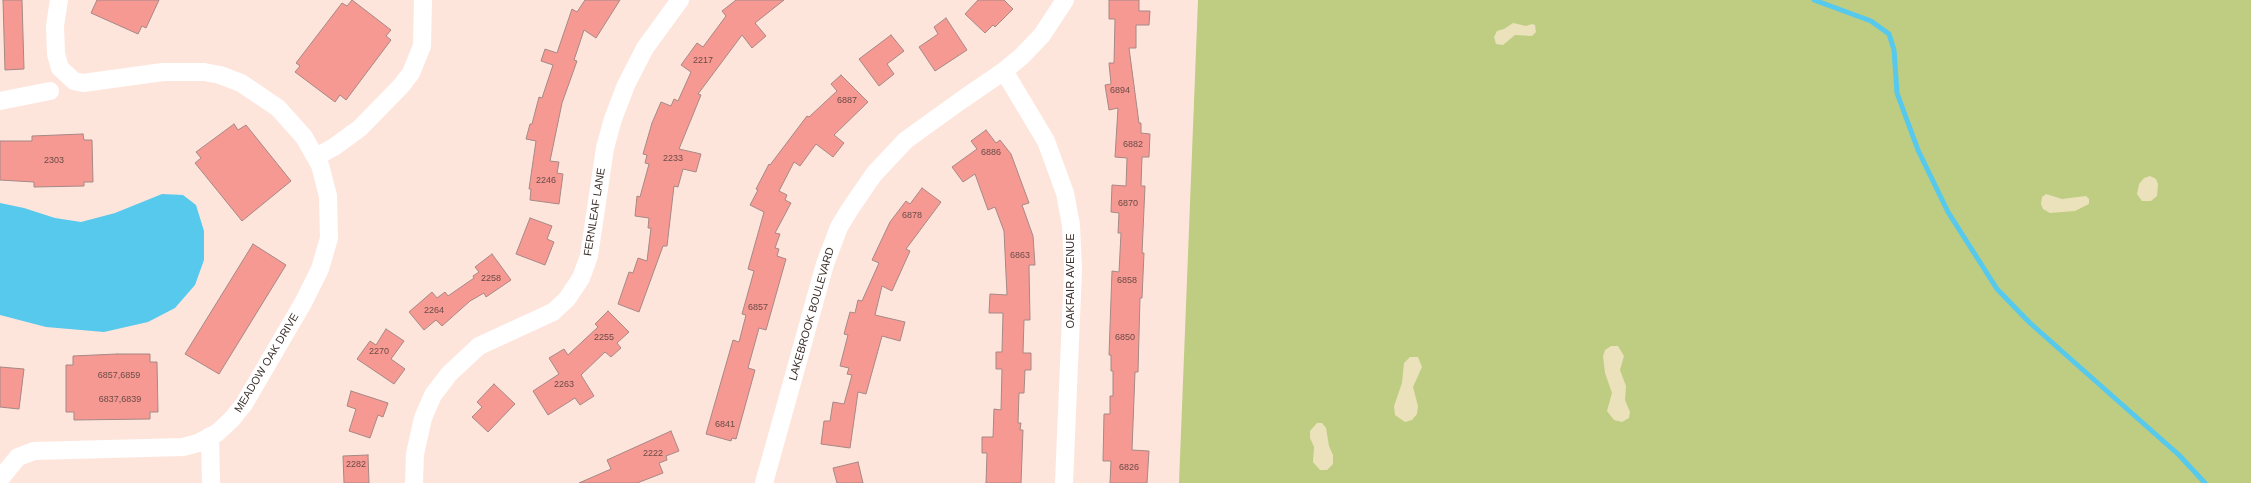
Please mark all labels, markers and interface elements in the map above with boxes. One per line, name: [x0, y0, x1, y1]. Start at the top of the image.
house number: 2217: [693, 56, 713, 66]
house number: 6894: [1110, 86, 1130, 96]
house number: 6887: [837, 96, 857, 106]
house number: 6882: [1123, 140, 1143, 150]
house number: 6886: [981, 148, 1001, 158]
house number: 2233: [663, 154, 683, 164]
house number: 2303: [44, 156, 64, 166]
street label: FERNLEAF LANE: [582, 167, 608, 257]
house number: 2246: [536, 176, 556, 186]
house number: 6870: [1118, 199, 1138, 209]
house number: 6878: [902, 211, 922, 221]
street label: OAKFAIR AVENUE: [1064, 233, 1078, 329]
street label: LAKEBROOK BOULEVARD: [787, 246, 837, 382]
house number: 6863: [1010, 251, 1030, 261]
house number: 2258: [481, 274, 501, 284]
house number: 6858: [1117, 276, 1137, 286]
house number: 6857: [748, 303, 768, 313]
house number: 2264: [424, 306, 444, 316]
street label: MEADOW OAK DRIVE: [232, 311, 302, 415]
house number: 2255: [594, 333, 614, 343]
house number: 6850: [1115, 333, 1135, 343]
house number: 2270: [369, 347, 389, 357]
house number: 6857,6859: [98, 371, 140, 381]
house number: 2263: [554, 380, 574, 390]
house number: 6837,6839: [99, 395, 141, 405]
house number: 6841: [715, 420, 735, 430]
house number: 2222: [643, 449, 663, 459]
house number: 2282: [346, 460, 366, 470]
house number: 6826: [1119, 463, 1139, 473]

